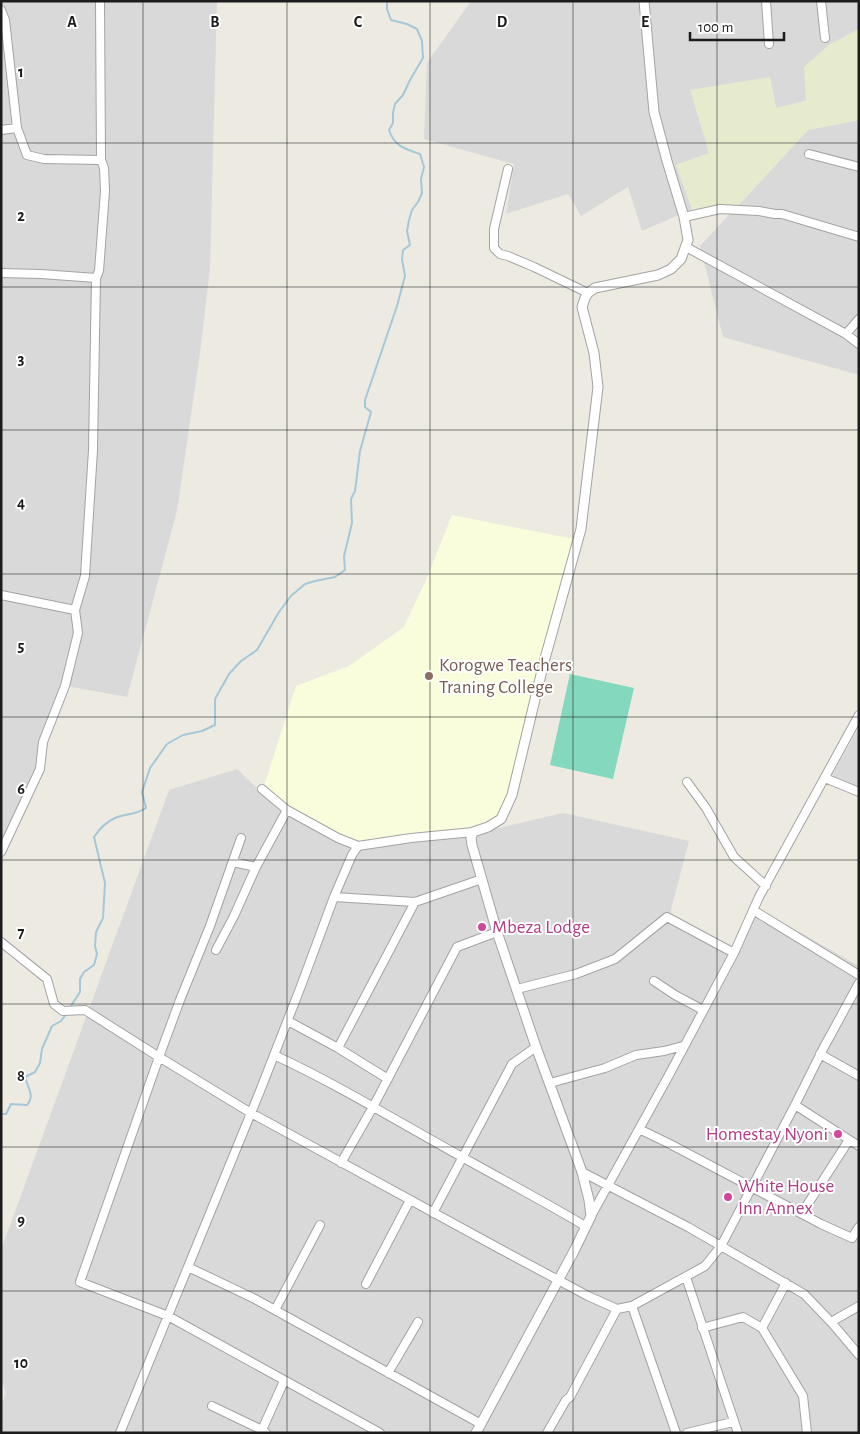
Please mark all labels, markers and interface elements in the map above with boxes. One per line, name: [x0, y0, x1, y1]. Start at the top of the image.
scale bar: [690, 10, 784, 42]
text: A: [67, 14, 77, 30]
text: B: [210, 14, 220, 30]
text: C: [354, 14, 363, 30]
text: D: [497, 14, 508, 30]
text: E: [641, 14, 649, 30]
text: 100 m: [698, 20, 733, 35]
text: 1: [18, 64, 24, 80]
text: 2: [17, 208, 25, 224]
text: 3: [18, 351, 25, 367]
text: 4: [17, 495, 25, 511]
text: 5: [18, 638, 25, 654]
place label: Korogwe Teachers Traning College: [439, 656, 572, 697]
marker: Korogwe Teachers Traning College: [423, 670, 435, 682]
text: 6: [17, 781, 25, 797]
place label: Mbeza Lodge: [492, 918, 590, 937]
marker: Mbeza Lodge: [476, 921, 488, 933]
text: 7: [18, 925, 25, 941]
text: 8: [17, 1068, 25, 1084]
place label: Homestay Nyoni: [706, 1125, 828, 1144]
marker: Homestay Nyoni: [832, 1128, 844, 1140]
place label: White House Inn Annex: [738, 1177, 834, 1218]
marker: White House Inn Annex: [722, 1191, 734, 1203]
text: 9: [17, 1212, 25, 1228]
text: 10: [14, 1355, 28, 1371]

